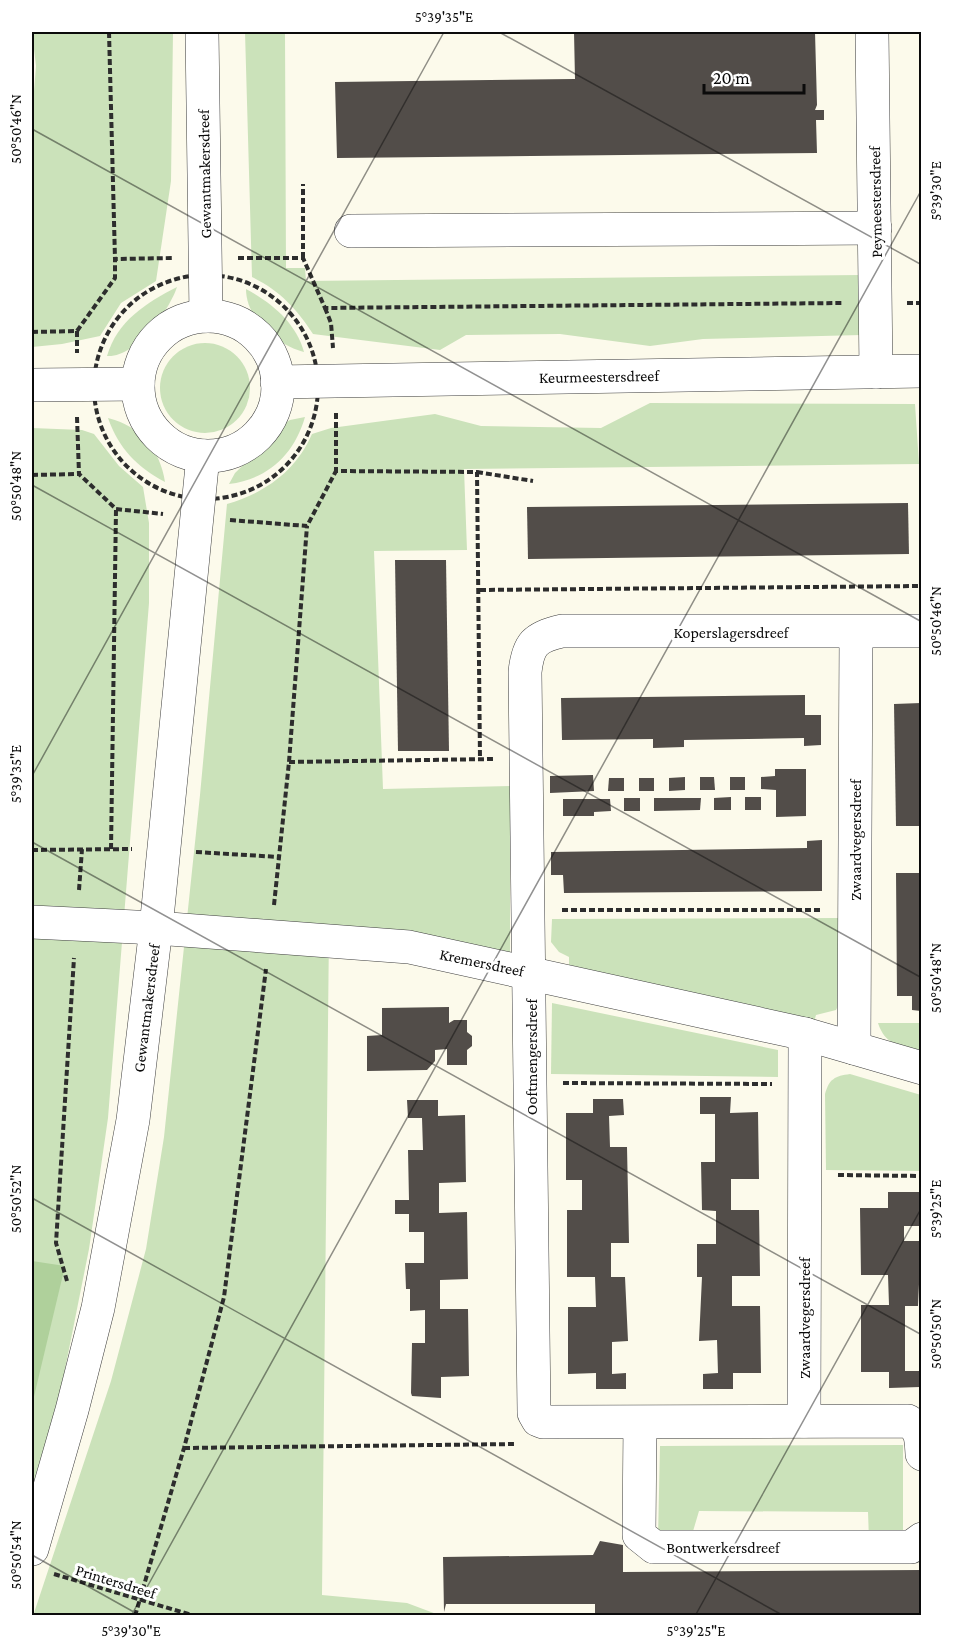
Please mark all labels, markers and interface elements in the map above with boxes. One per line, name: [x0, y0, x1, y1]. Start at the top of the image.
text: 5°39'35"E: [415, 9, 473, 25]
scale bar: [704, 57, 804, 95]
text: 20 m: [713, 68, 750, 88]
text: 50°50'46"N: [8, 94, 24, 164]
street label: Gewantmakersdreef: [195, 108, 214, 239]
street label: Peymeestersdreef: [866, 145, 886, 258]
text: 5°39'30"E: [928, 161, 944, 221]
street label: Keurmeestersdreef: [539, 367, 660, 386]
text: 50°50'48"N: [8, 451, 24, 521]
text: 50°50'46"N: [928, 586, 944, 656]
street label: Koperslagersdreef: [674, 624, 790, 642]
text: 5°39'35"E: [8, 745, 24, 803]
street label: Zwaardvegersdreef: [847, 778, 865, 901]
street label: Gewantmakersdreef: [130, 942, 163, 1073]
text: 50°50'48"N: [928, 943, 944, 1013]
street label: Kremersdreef: [438, 945, 527, 980]
street label: Ooftmengersdreef: [523, 998, 541, 1115]
text: 50°50'52"N: [8, 1165, 24, 1233]
text: 5°39'25"E: [928, 1180, 944, 1238]
street label: Zwaardvegersdreef: [796, 1256, 814, 1379]
text: 50°50'50"N: [928, 1299, 944, 1369]
text: 50°50'54"N: [8, 1520, 24, 1590]
street label: Bontwerkersdreef: [666, 1539, 781, 1556]
street label: Printersdreef: [74, 1561, 159, 1602]
text: 5°39'30"E: [101, 1623, 161, 1639]
text: 5°39'25"E: [667, 1623, 725, 1639]

